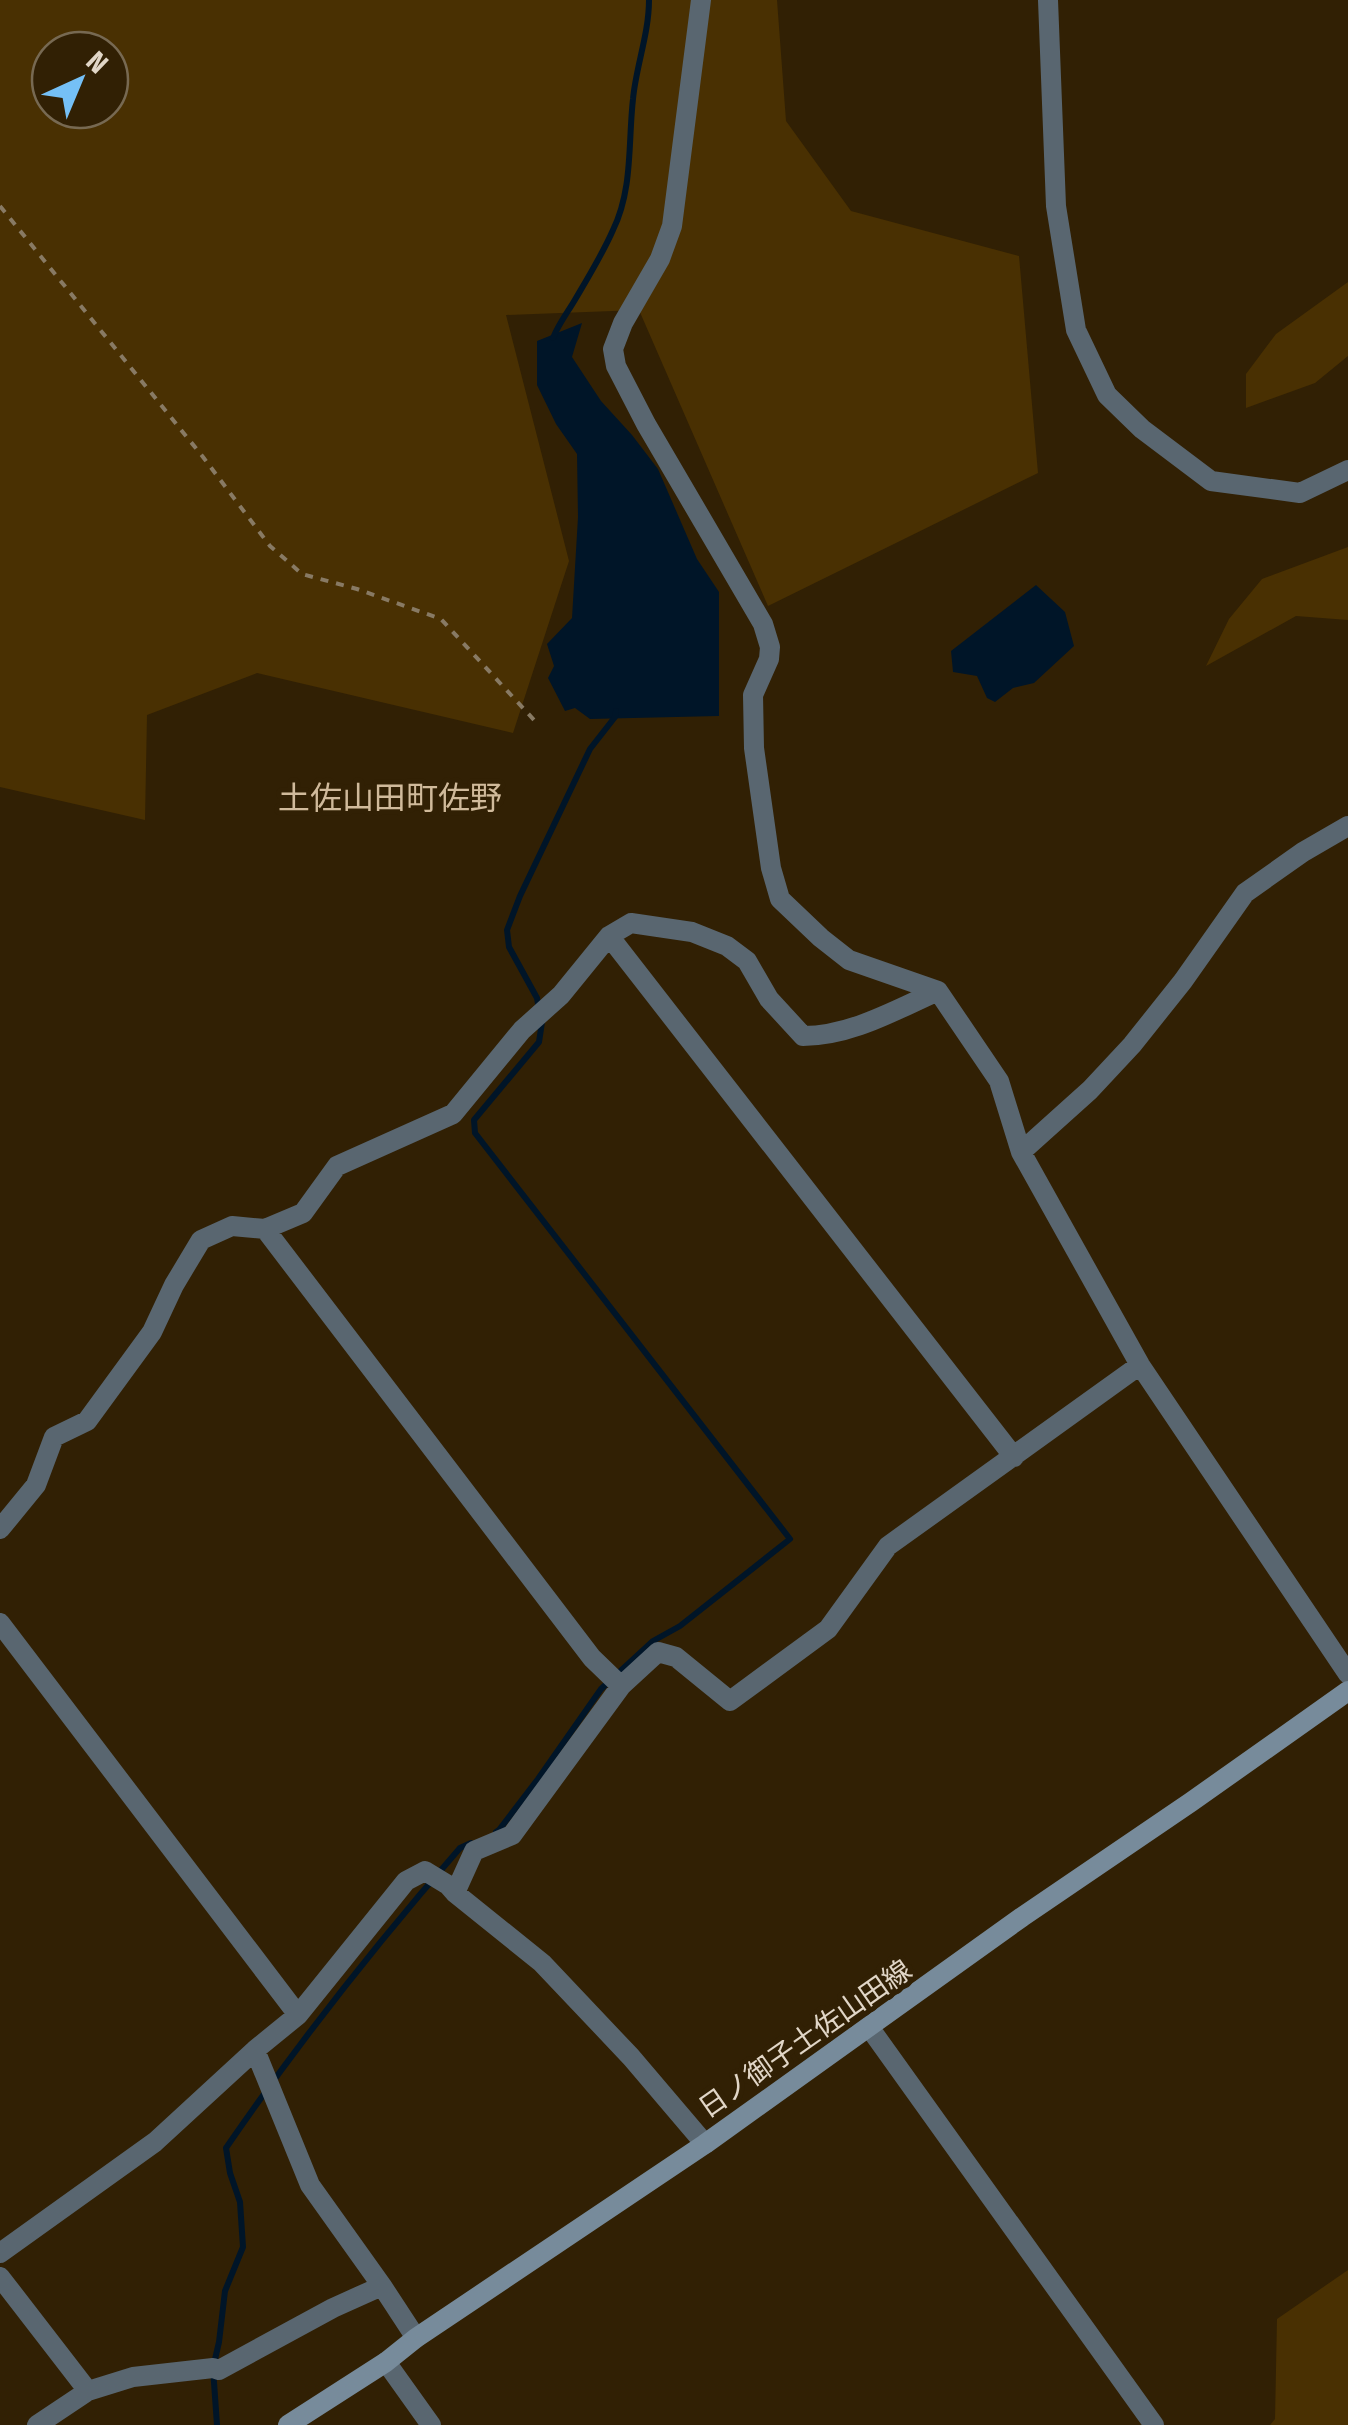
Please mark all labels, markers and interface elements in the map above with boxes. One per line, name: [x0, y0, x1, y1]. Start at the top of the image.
north arrow: [30, 30, 130, 130]
text: N: [80, 45, 115, 80]
district label: 土佐山田町佐野: [278, 779, 502, 817]
street label: 日ノ御子土佐山田線: [692, 1953, 918, 2125]

